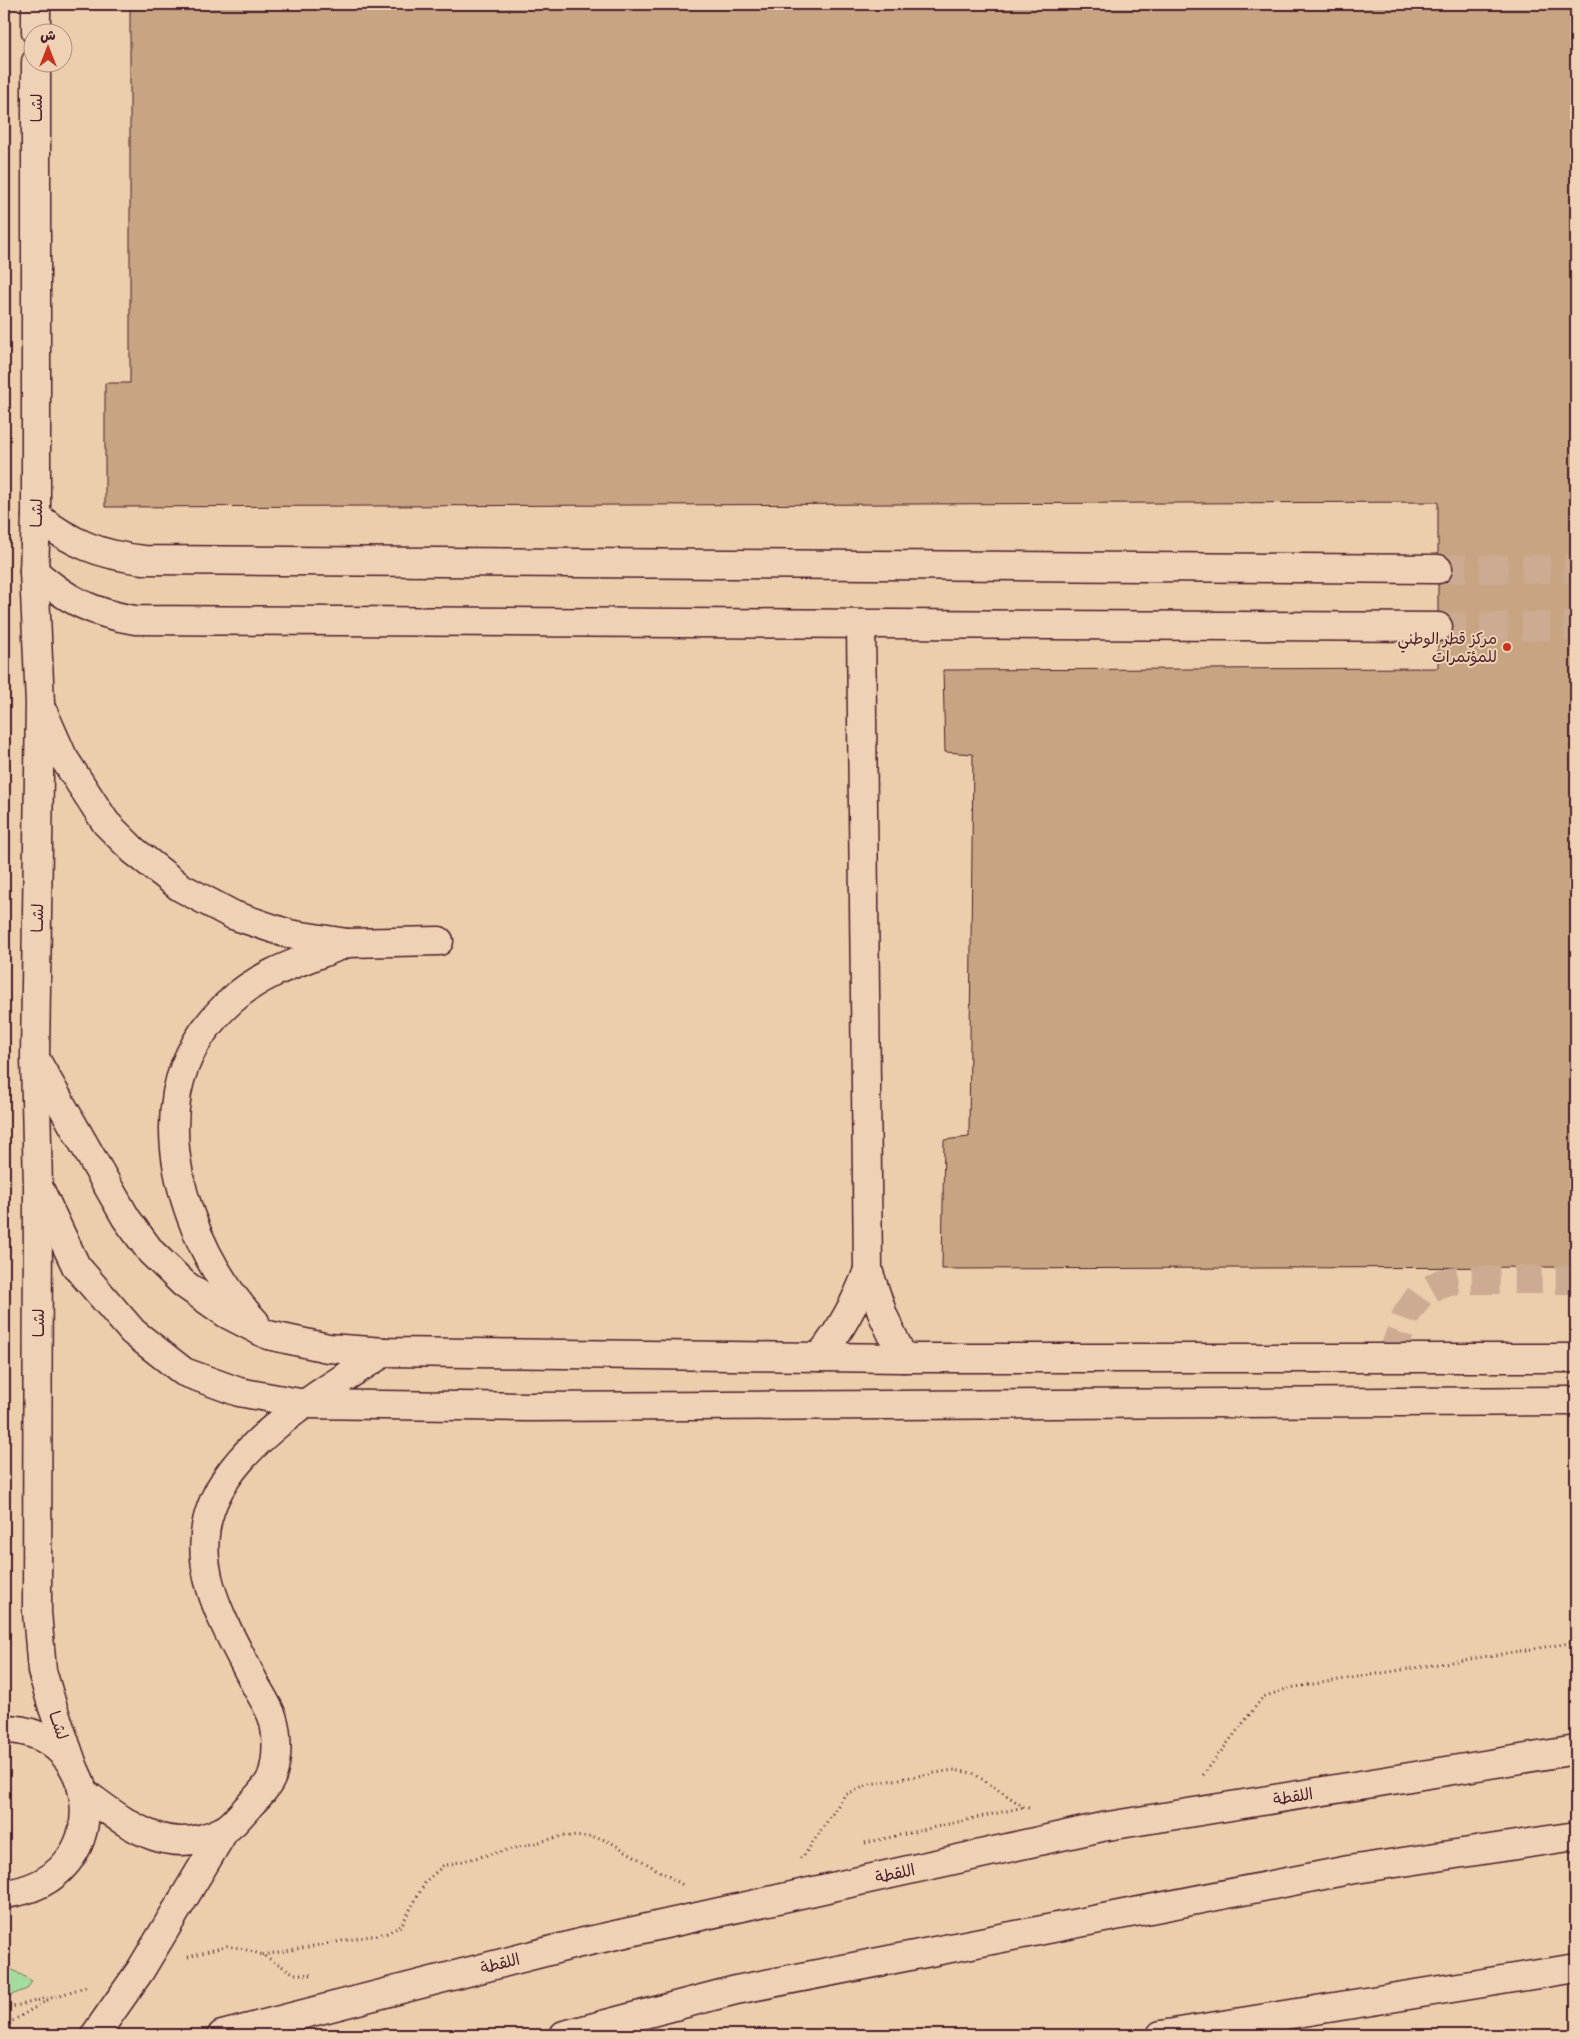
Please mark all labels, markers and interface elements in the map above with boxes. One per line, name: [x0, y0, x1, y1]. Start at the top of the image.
north arrow: [22, 22, 72, 72]
text: ش: [40, 26, 56, 44]
street label: لشــا: [26, 93, 46, 123]
street label: لشــا: [26, 498, 46, 528]
place label: مركز قطر الوطني للمؤتمرات: [1397, 628, 1497, 667]
marker: مركز قطر الوطني للمؤتمرات: [1501, 641, 1513, 653]
street label: لشــا: [27, 903, 47, 933]
street label: لشــا: [28, 1308, 48, 1338]
street label: لشــا: [45, 1708, 73, 1742]
street label: اللقطة: [1272, 1783, 1314, 1809]
street label: اللقطة: [873, 1859, 917, 1887]
street label: اللقطة: [478, 1948, 522, 1978]

